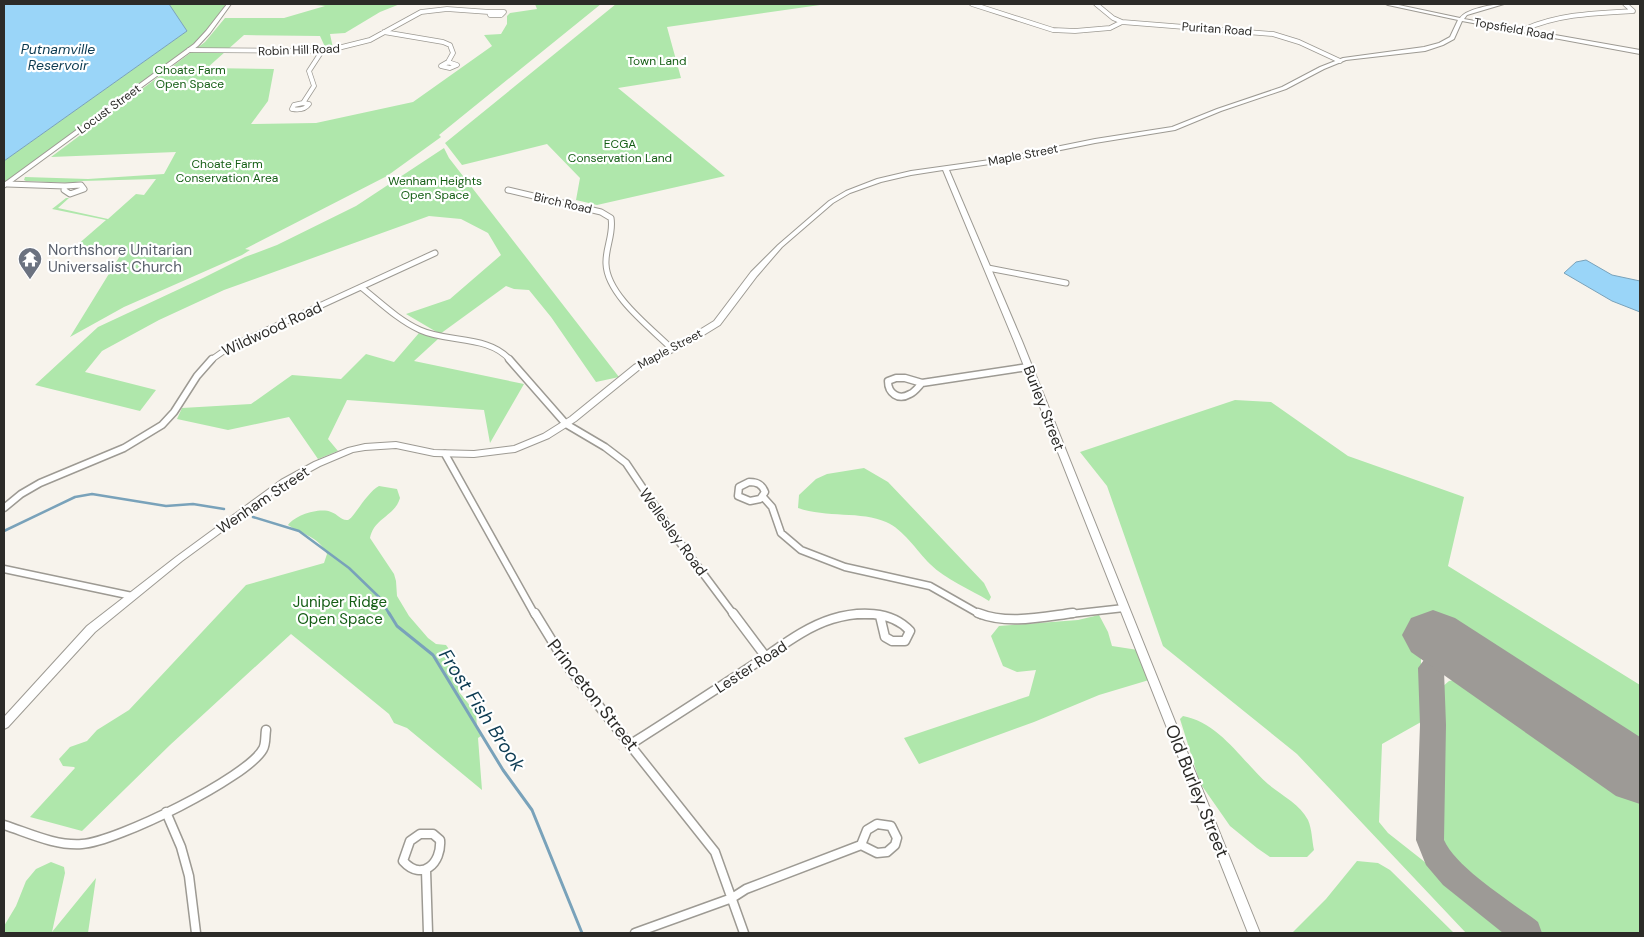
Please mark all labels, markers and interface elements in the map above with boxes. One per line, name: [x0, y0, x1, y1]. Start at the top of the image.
street label: Topsfield Road: [1473, 14, 1555, 44]
street label: Puritan Road: [1181, 19, 1253, 39]
water label: Putnamville Reservoir: [21, 40, 95, 74]
street label: Robin Hill Road: [258, 41, 340, 59]
park label: Town Land: [627, 53, 687, 69]
park label: Choate Farm Open Space: [154, 62, 226, 92]
street label: Locust Street: [74, 80, 144, 137]
park label: ECGA Conservation Land: [568, 136, 672, 166]
street label: Maple Street: [987, 140, 1060, 170]
park label: Choate Farm Conservation Area: [176, 156, 278, 186]
park label: Wenham Heights Open Space: [388, 173, 482, 203]
street label: Birch Road: [532, 189, 594, 217]
place label: Northshore Unitarian Universalist Church: [48, 240, 192, 277]
temple icon: Northshore Unitarian Universalist Church: [17, 246, 43, 280]
street label: Wildwood Road: [219, 297, 325, 361]
street label: Maple Street: [635, 325, 705, 373]
street label: Burley Street: [1019, 363, 1069, 454]
street label: Wenham Street: [213, 462, 313, 538]
street label: Wellesley Road: [634, 484, 712, 580]
park label: Juniper Ridge Open Space: [293, 592, 387, 629]
street label: Princeton Street: [542, 634, 644, 756]
street label: Lester Road: [711, 636, 791, 698]
water label: Frost Fish Brook: [433, 644, 531, 776]
street label: Old Burley Street: [1159, 721, 1235, 861]

